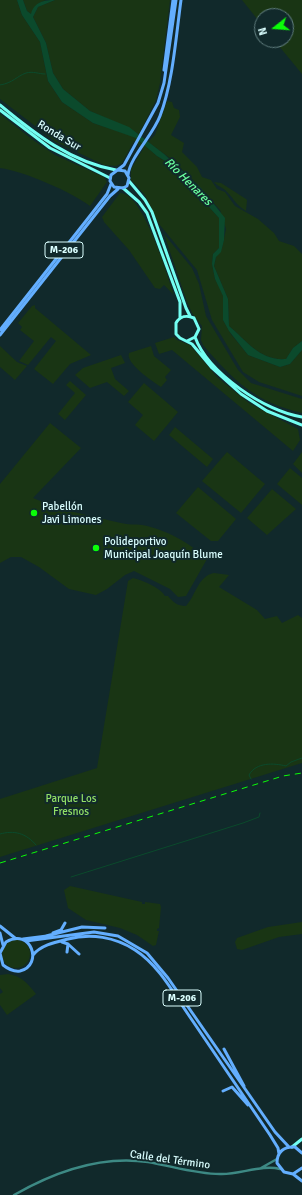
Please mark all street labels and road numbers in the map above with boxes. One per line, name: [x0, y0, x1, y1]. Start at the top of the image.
street label: Ronda Sur: [35, 118, 83, 154]
road number: M-206: [45, 242, 83, 258]
road number: M-206: [163, 990, 201, 1006]
street label: Calle del Término: [129, 1148, 211, 1172]

